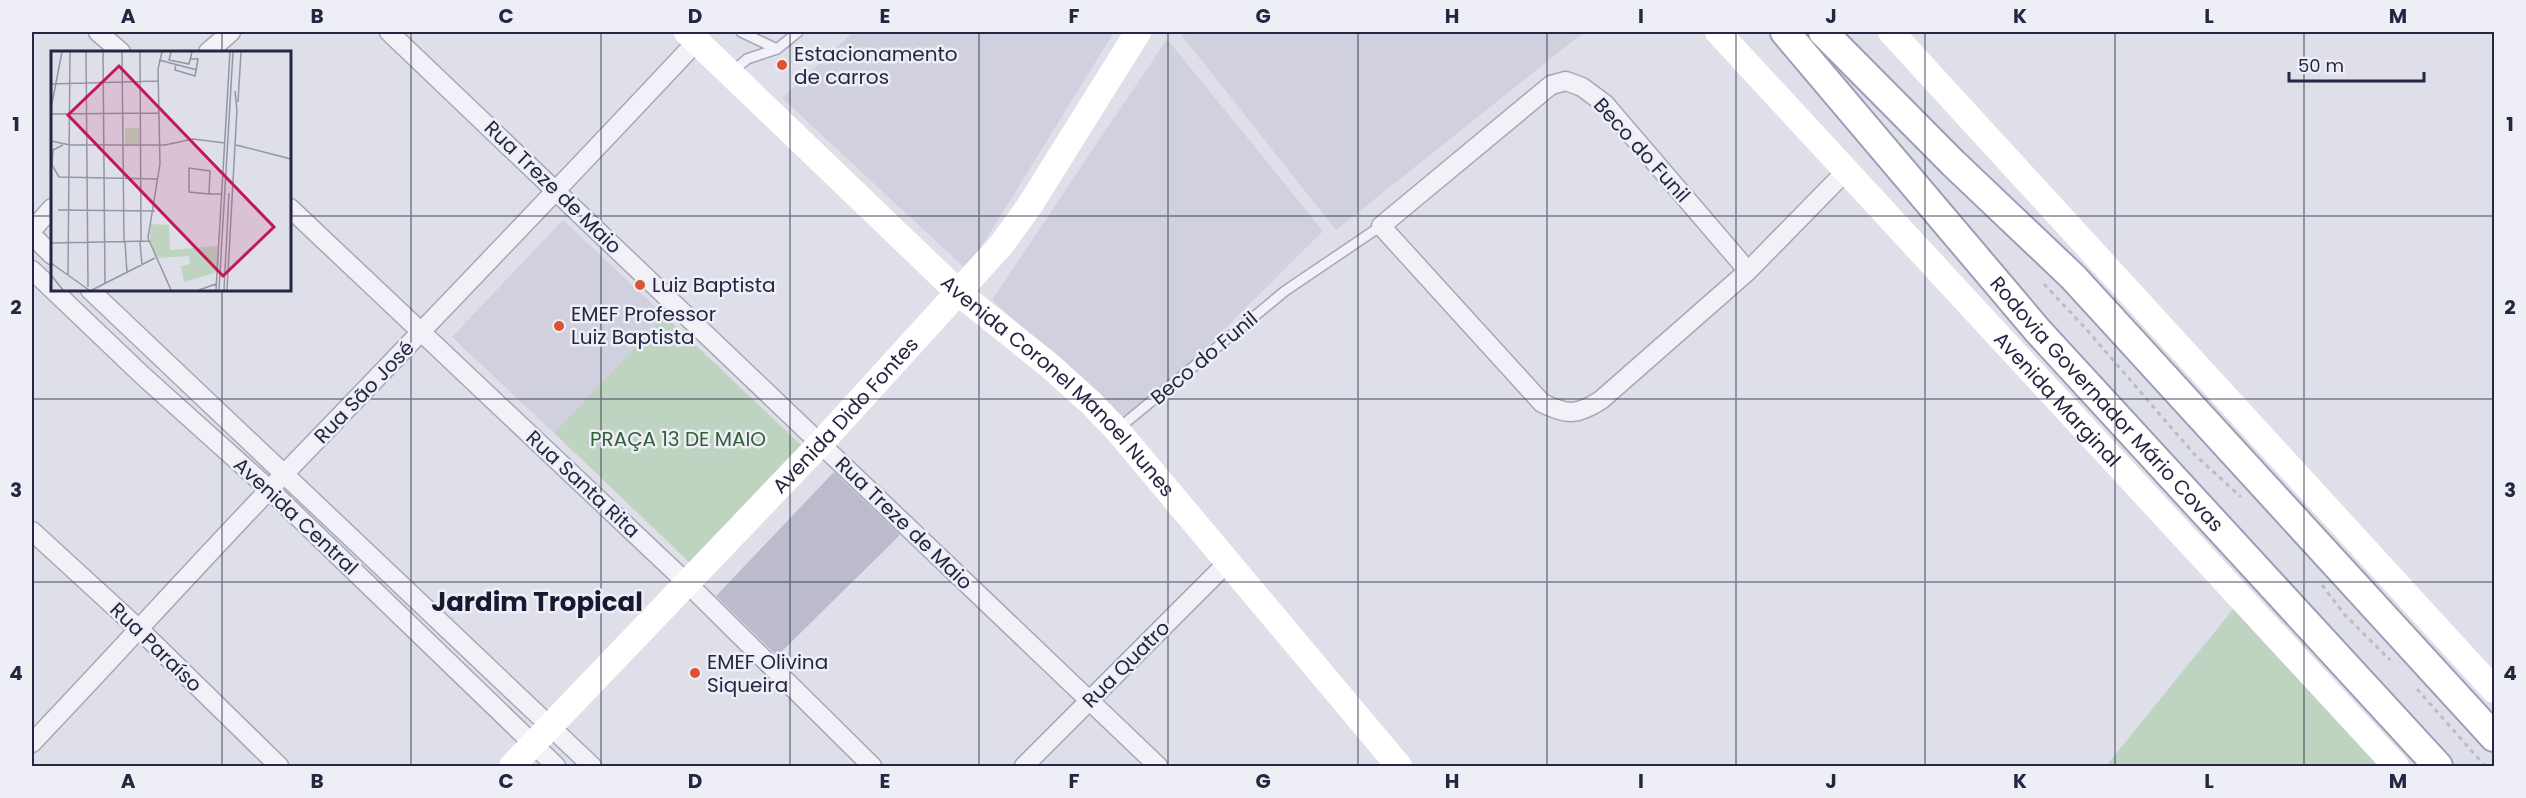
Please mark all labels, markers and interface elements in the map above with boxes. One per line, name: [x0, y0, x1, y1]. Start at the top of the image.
text: A: [121, 2, 136, 30]
text: B: [310, 2, 324, 30]
text: C: [498, 2, 514, 30]
text: D: [688, 2, 702, 30]
text: E: [880, 2, 890, 30]
text: F: [1069, 2, 1080, 30]
text: G: [1255, 2, 1271, 30]
text: H: [1445, 2, 1459, 30]
text: I: [1638, 2, 1644, 30]
text: J: [1825, 2, 1837, 30]
text: K: [2013, 2, 2027, 30]
text: L: [2204, 2, 2214, 30]
text: M: [2389, 2, 2407, 30]
place label: Estacionamento de carros: [794, 40, 958, 91]
scale bar: [2289, 45, 2424, 83]
inset map: [51, 51, 291, 291]
text: 50 m: [2298, 53, 2344, 78]
marker: Estacionamento de carros: [775, 58, 789, 72]
street label: Beco do Funil: [1587, 92, 1697, 208]
text: 1: [12, 110, 20, 138]
text: 1: [2506, 110, 2514, 138]
street label: Rua Treze de Maio: [478, 114, 628, 260]
street label: Avenida Coronel Manoel Nunes: [935, 269, 1181, 503]
street label: Rodovia Governador Mário Covas: [1984, 270, 2230, 538]
place label: Luiz Baptista: [652, 271, 776, 299]
marker: Luiz Baptista: [633, 278, 647, 292]
text: 2: [10, 293, 22, 321]
text: 2: [2504, 293, 2516, 321]
place label: EMEF Professor Luiz Baptista: [571, 300, 716, 351]
street label: Beco do Funil: [1144, 305, 1264, 411]
marker: EMEF Professor Luiz Baptista: [552, 319, 566, 333]
street label: Avenida Marginal: [1988, 325, 2127, 473]
street label: Avenida Dido Fontes: [766, 331, 925, 500]
street label: Rua São José: [308, 334, 420, 450]
street label: Rua Santa Rita: [520, 424, 646, 544]
park label: PRAÇA 13 DE MAIO: [590, 425, 766, 453]
street label: Rua Treze de Maio: [829, 450, 979, 596]
street label: Avenida Central: [228, 451, 364, 581]
text: 3: [10, 476, 22, 504]
text: 3: [2504, 476, 2516, 504]
district label: Jardim Tropical: [431, 584, 643, 620]
street label: Rua Paraíso: [104, 596, 208, 698]
street label: Rua Quatro: [1076, 614, 1176, 714]
place label: EMEF Olivina Siqueira: [707, 648, 828, 699]
text: 4: [9, 659, 23, 687]
text: 4: [2503, 659, 2517, 687]
marker: EMEF Olivina Siqueira: [688, 666, 702, 680]
text: A: [121, 767, 136, 795]
text: B: [310, 767, 324, 795]
text: C: [498, 767, 514, 795]
text: D: [688, 767, 702, 795]
text: E: [880, 767, 890, 795]
text: F: [1069, 767, 1080, 795]
text: G: [1255, 767, 1271, 795]
text: H: [1445, 767, 1459, 795]
text: I: [1638, 767, 1644, 795]
text: J: [1825, 767, 1837, 795]
text: K: [2013, 767, 2027, 795]
text: L: [2204, 767, 2214, 795]
text: M: [2389, 767, 2407, 795]

